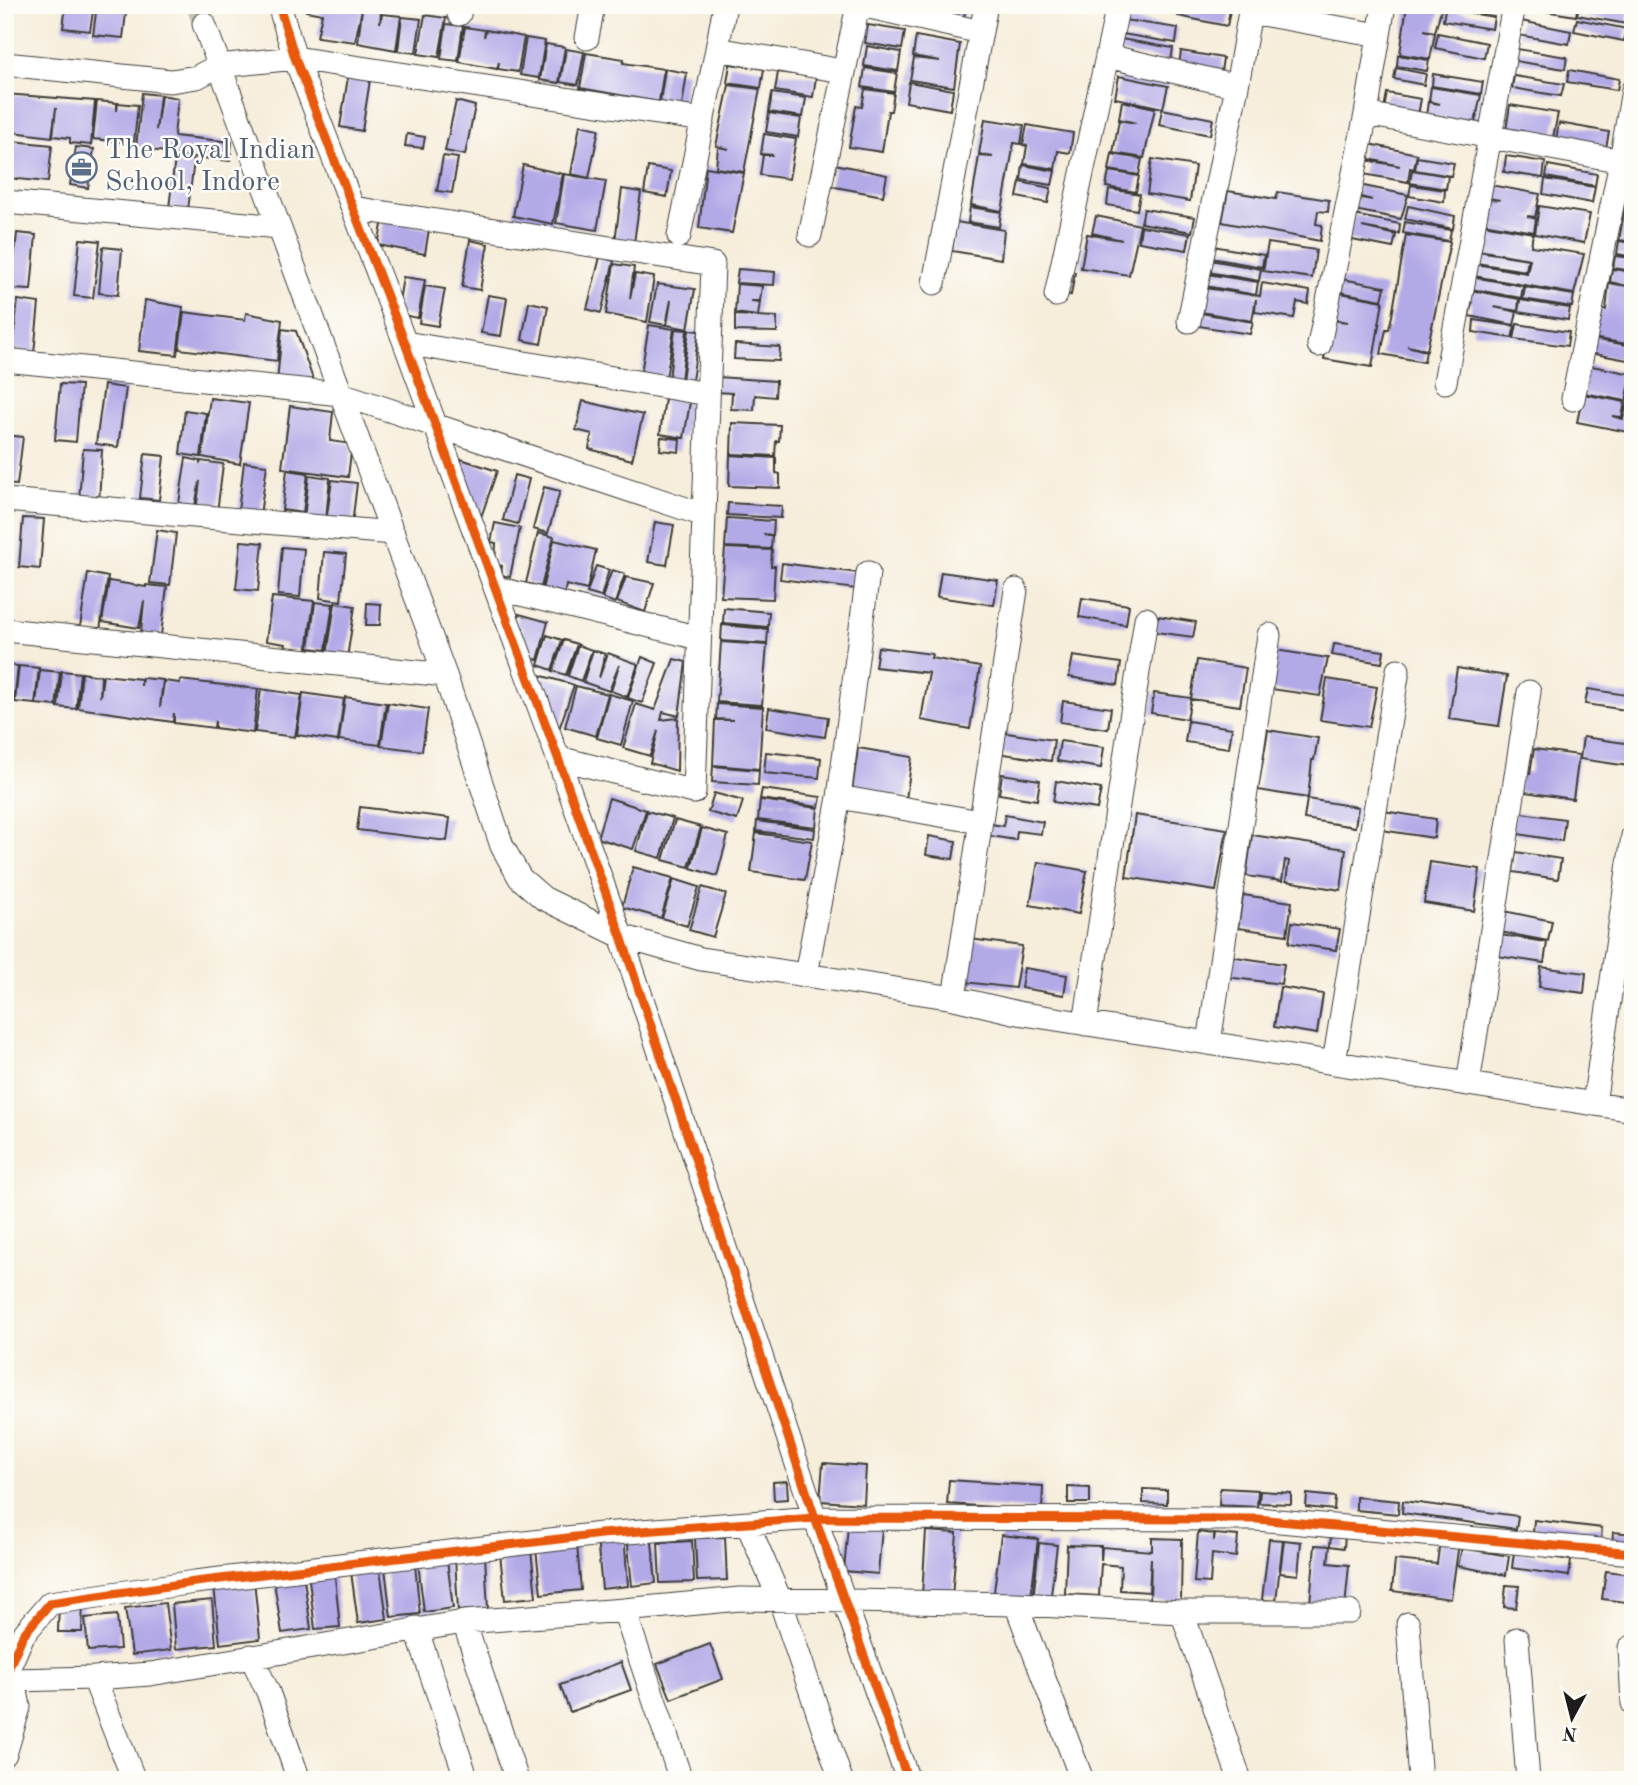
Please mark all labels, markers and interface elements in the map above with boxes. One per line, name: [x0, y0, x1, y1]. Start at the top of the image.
place label: The Royal Indian School, Indore: [105, 137, 315, 197]
office icon: The Royal Indian School, Indore: [65, 150, 99, 184]
north arrow: [1536, 1684, 1606, 1754]
text: N: [1561, 1722, 1579, 1743]

